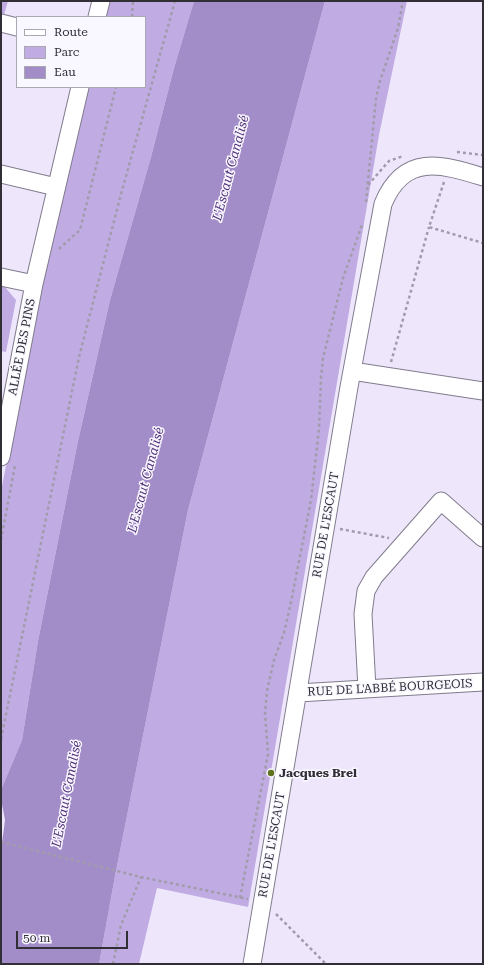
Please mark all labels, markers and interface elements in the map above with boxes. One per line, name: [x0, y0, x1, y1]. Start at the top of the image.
legend: [16, 16, 146, 88]
text: Route: [54, 25, 88, 39]
text: Parc: [54, 45, 79, 59]
text: Eau: [54, 65, 76, 79]
water label: L'Escaut Canalisé: [209, 114, 253, 222]
street label: ALLÉE DES PINS: [6, 297, 38, 397]
water label: L'Escaut Canalisé: [124, 426, 168, 534]
street label: RUE DE L'ESCAUT: [310, 471, 342, 579]
street label: RUE DE L'ABBÉ BOURGEOIS: [307, 676, 473, 700]
water label: L'Escaut Canalisé: [49, 739, 85, 849]
place label: Jacques Brel: [279, 766, 357, 780]
marker: Jacques Brel: [266, 768, 276, 778]
street label: RUE DE L'ESCAUT: [256, 791, 288, 899]
scale bar: [18, 923, 130, 949]
text: 50 m: [23, 931, 50, 945]

